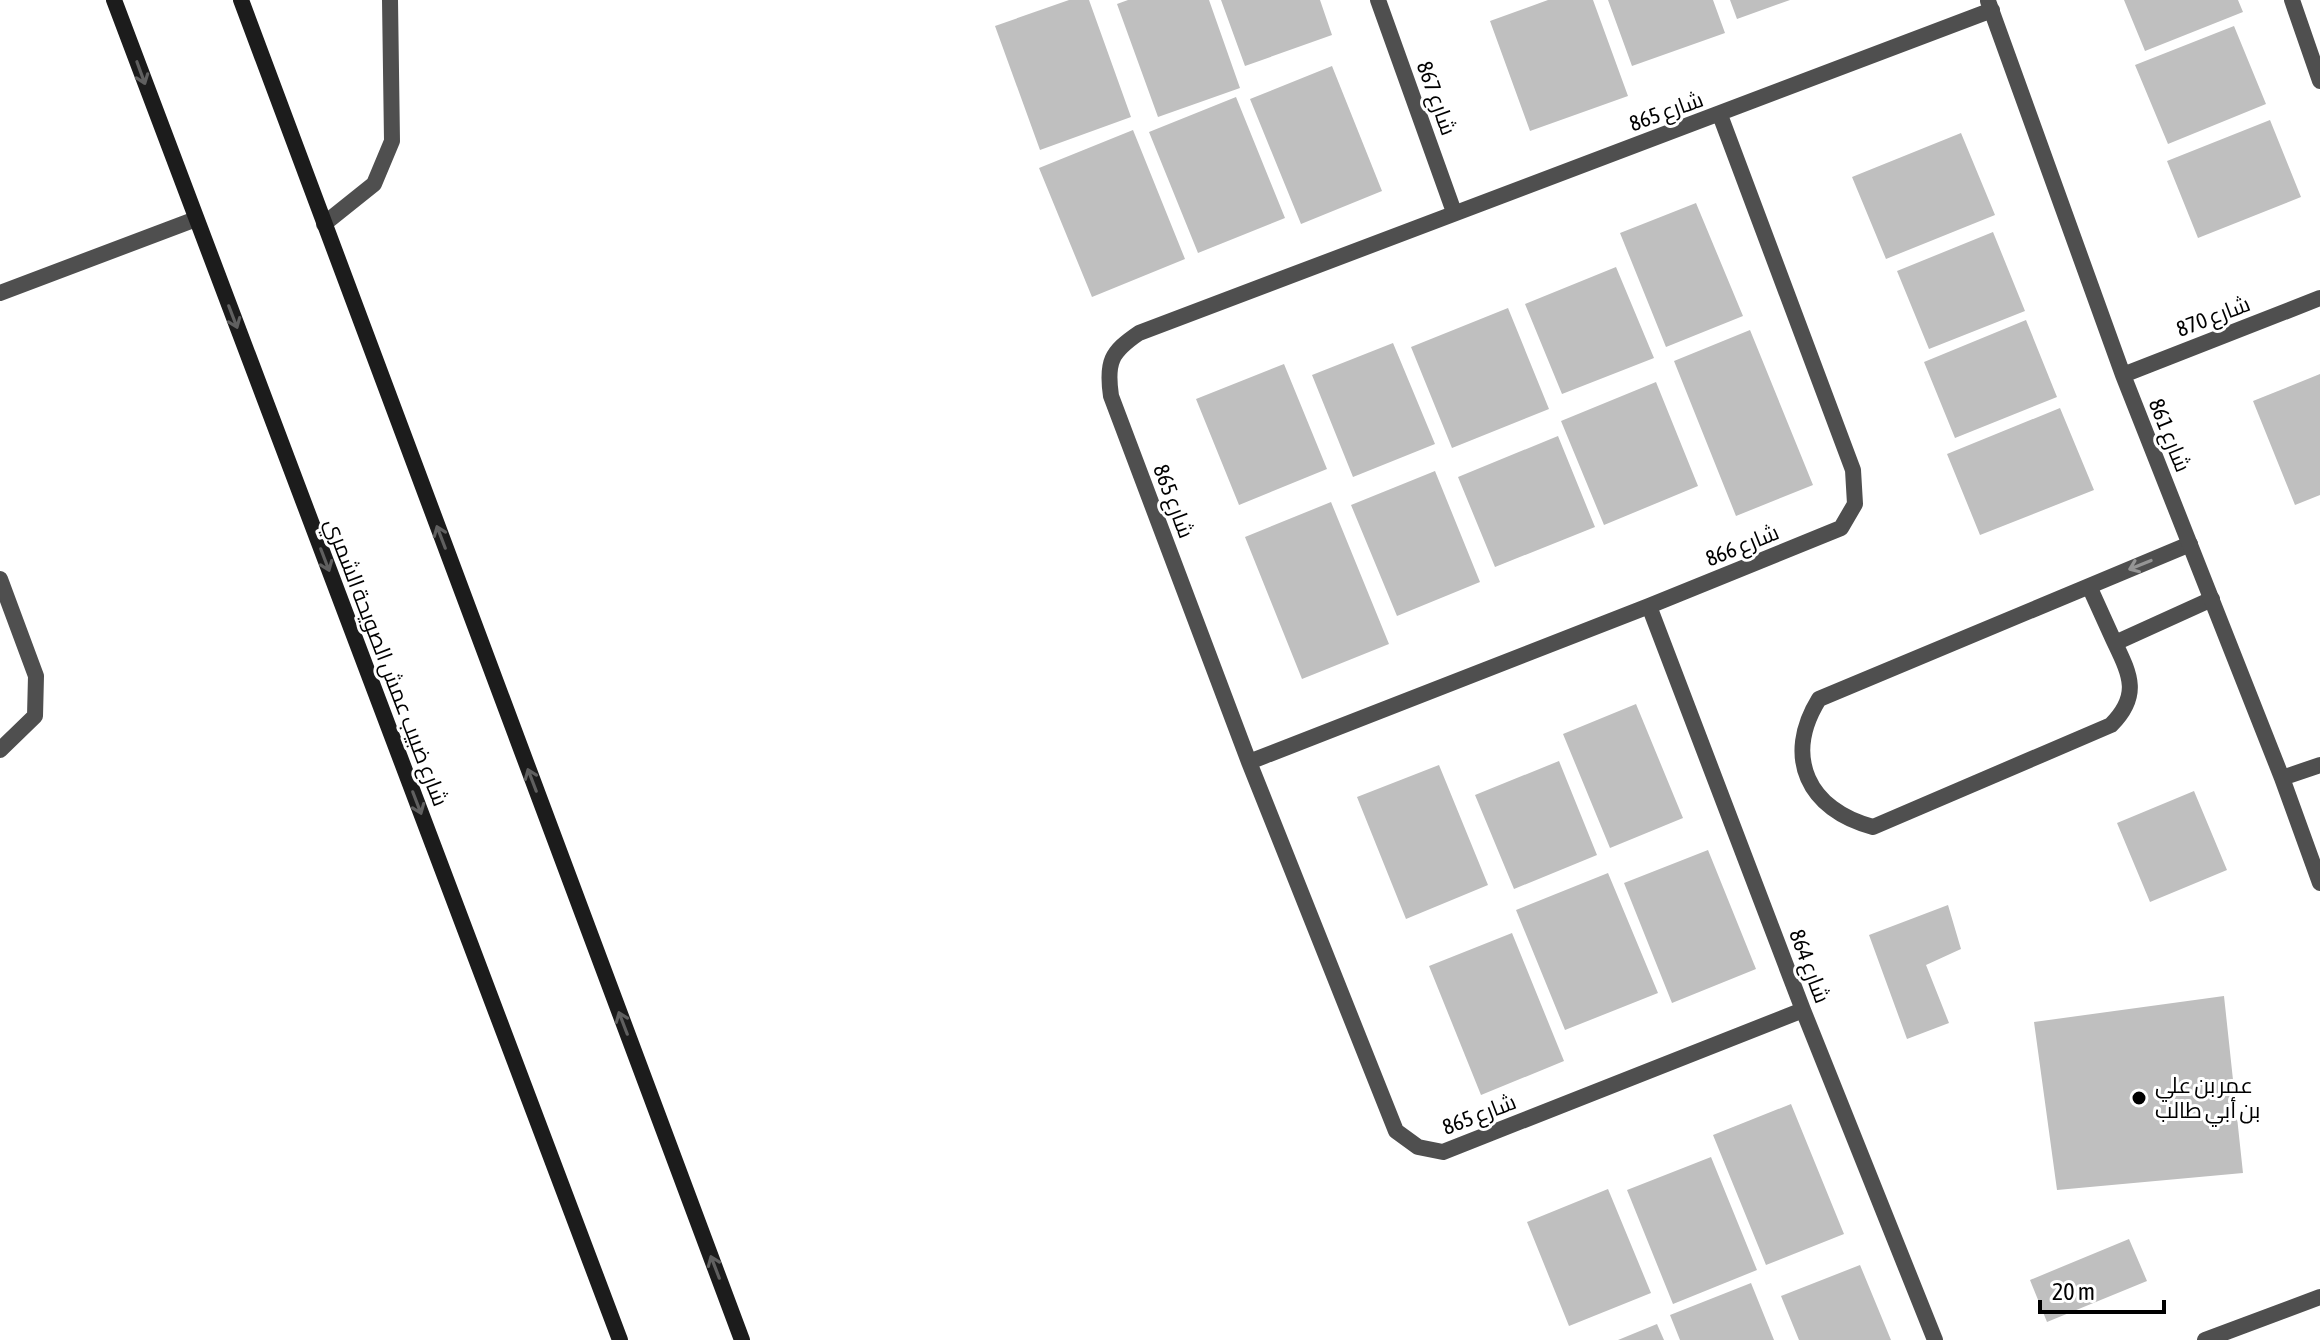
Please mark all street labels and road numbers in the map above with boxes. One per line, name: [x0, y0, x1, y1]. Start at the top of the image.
street label: شارع 867: [1410, 58, 1462, 139]
street label: شارع 865: [1626, 86, 1707, 138]
street label: شارع 870: [2173, 290, 2254, 344]
street label: شارع 861: [2142, 395, 2196, 476]
street label: شارع 865: [1146, 461, 1200, 542]
street label: شارع ضبيب عمش الصويحة الشمري: [316, 514, 454, 811]
street label: شارع 866: [1702, 519, 1783, 573]
street label: شارع 864: [1782, 926, 1836, 1007]
street label: شارع 865: [1439, 1088, 1520, 1142]

